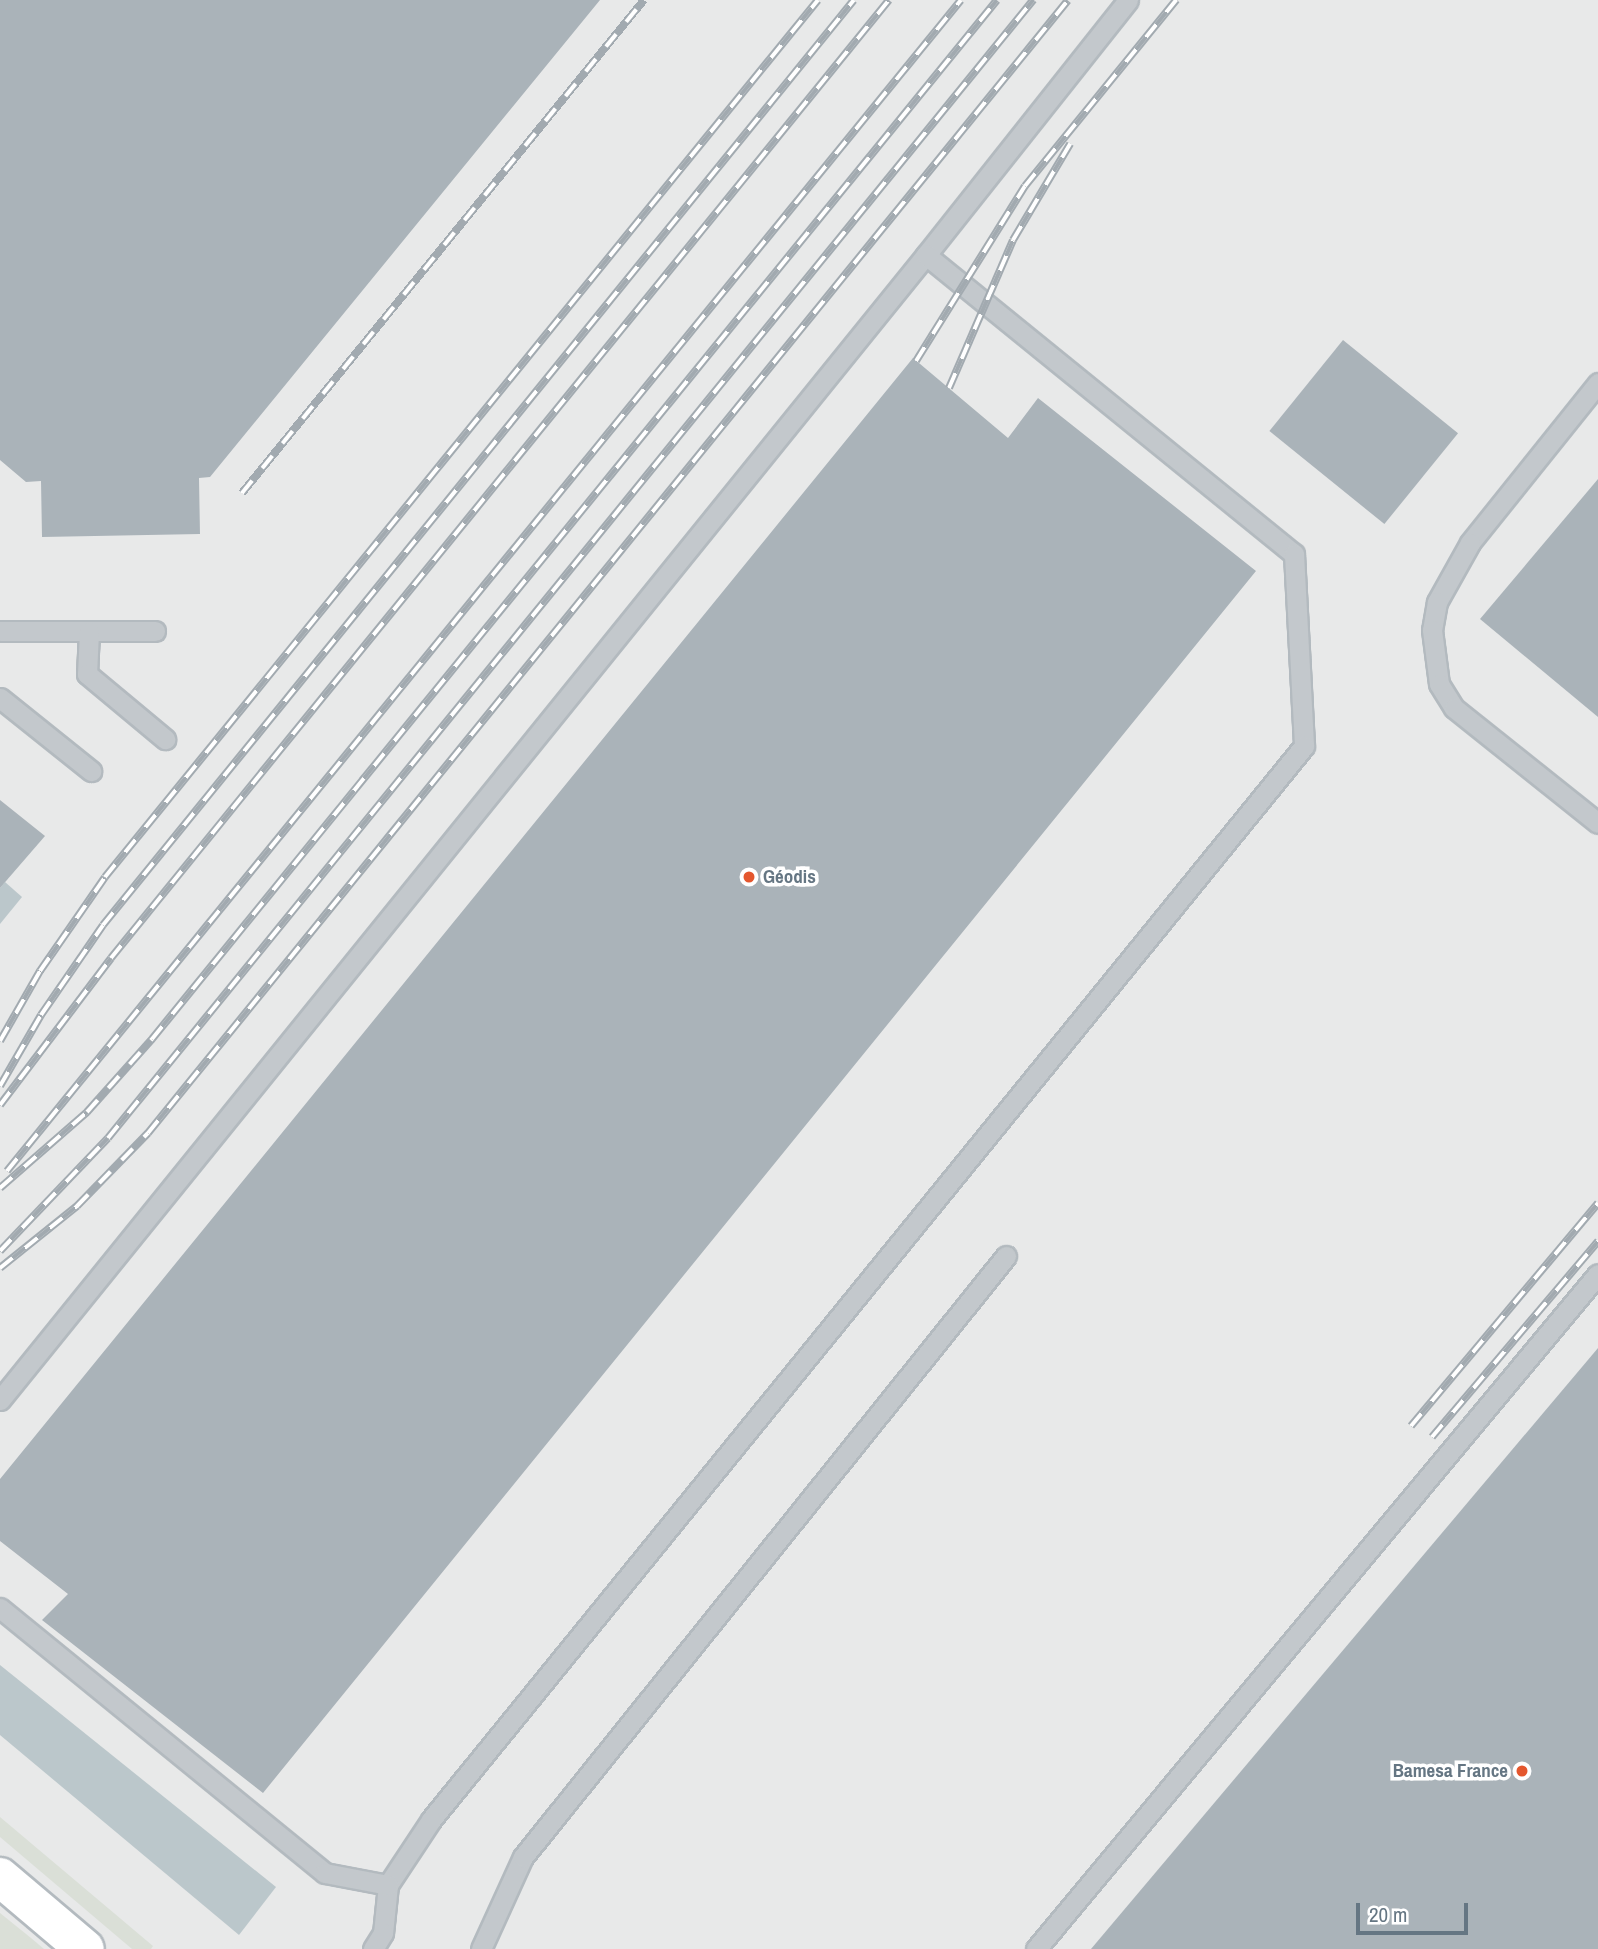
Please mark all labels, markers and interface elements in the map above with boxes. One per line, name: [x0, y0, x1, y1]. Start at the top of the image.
place label: Géodis: [763, 866, 816, 888]
marker: Géodis: [741, 869, 757, 885]
place label: Bamesa France: [1393, 1760, 1508, 1782]
marker: Bamesa France: [1514, 1763, 1530, 1779]
scale bar: [1360, 1890, 1472, 1934]
text: 20 m: [1369, 1900, 1407, 1929]

